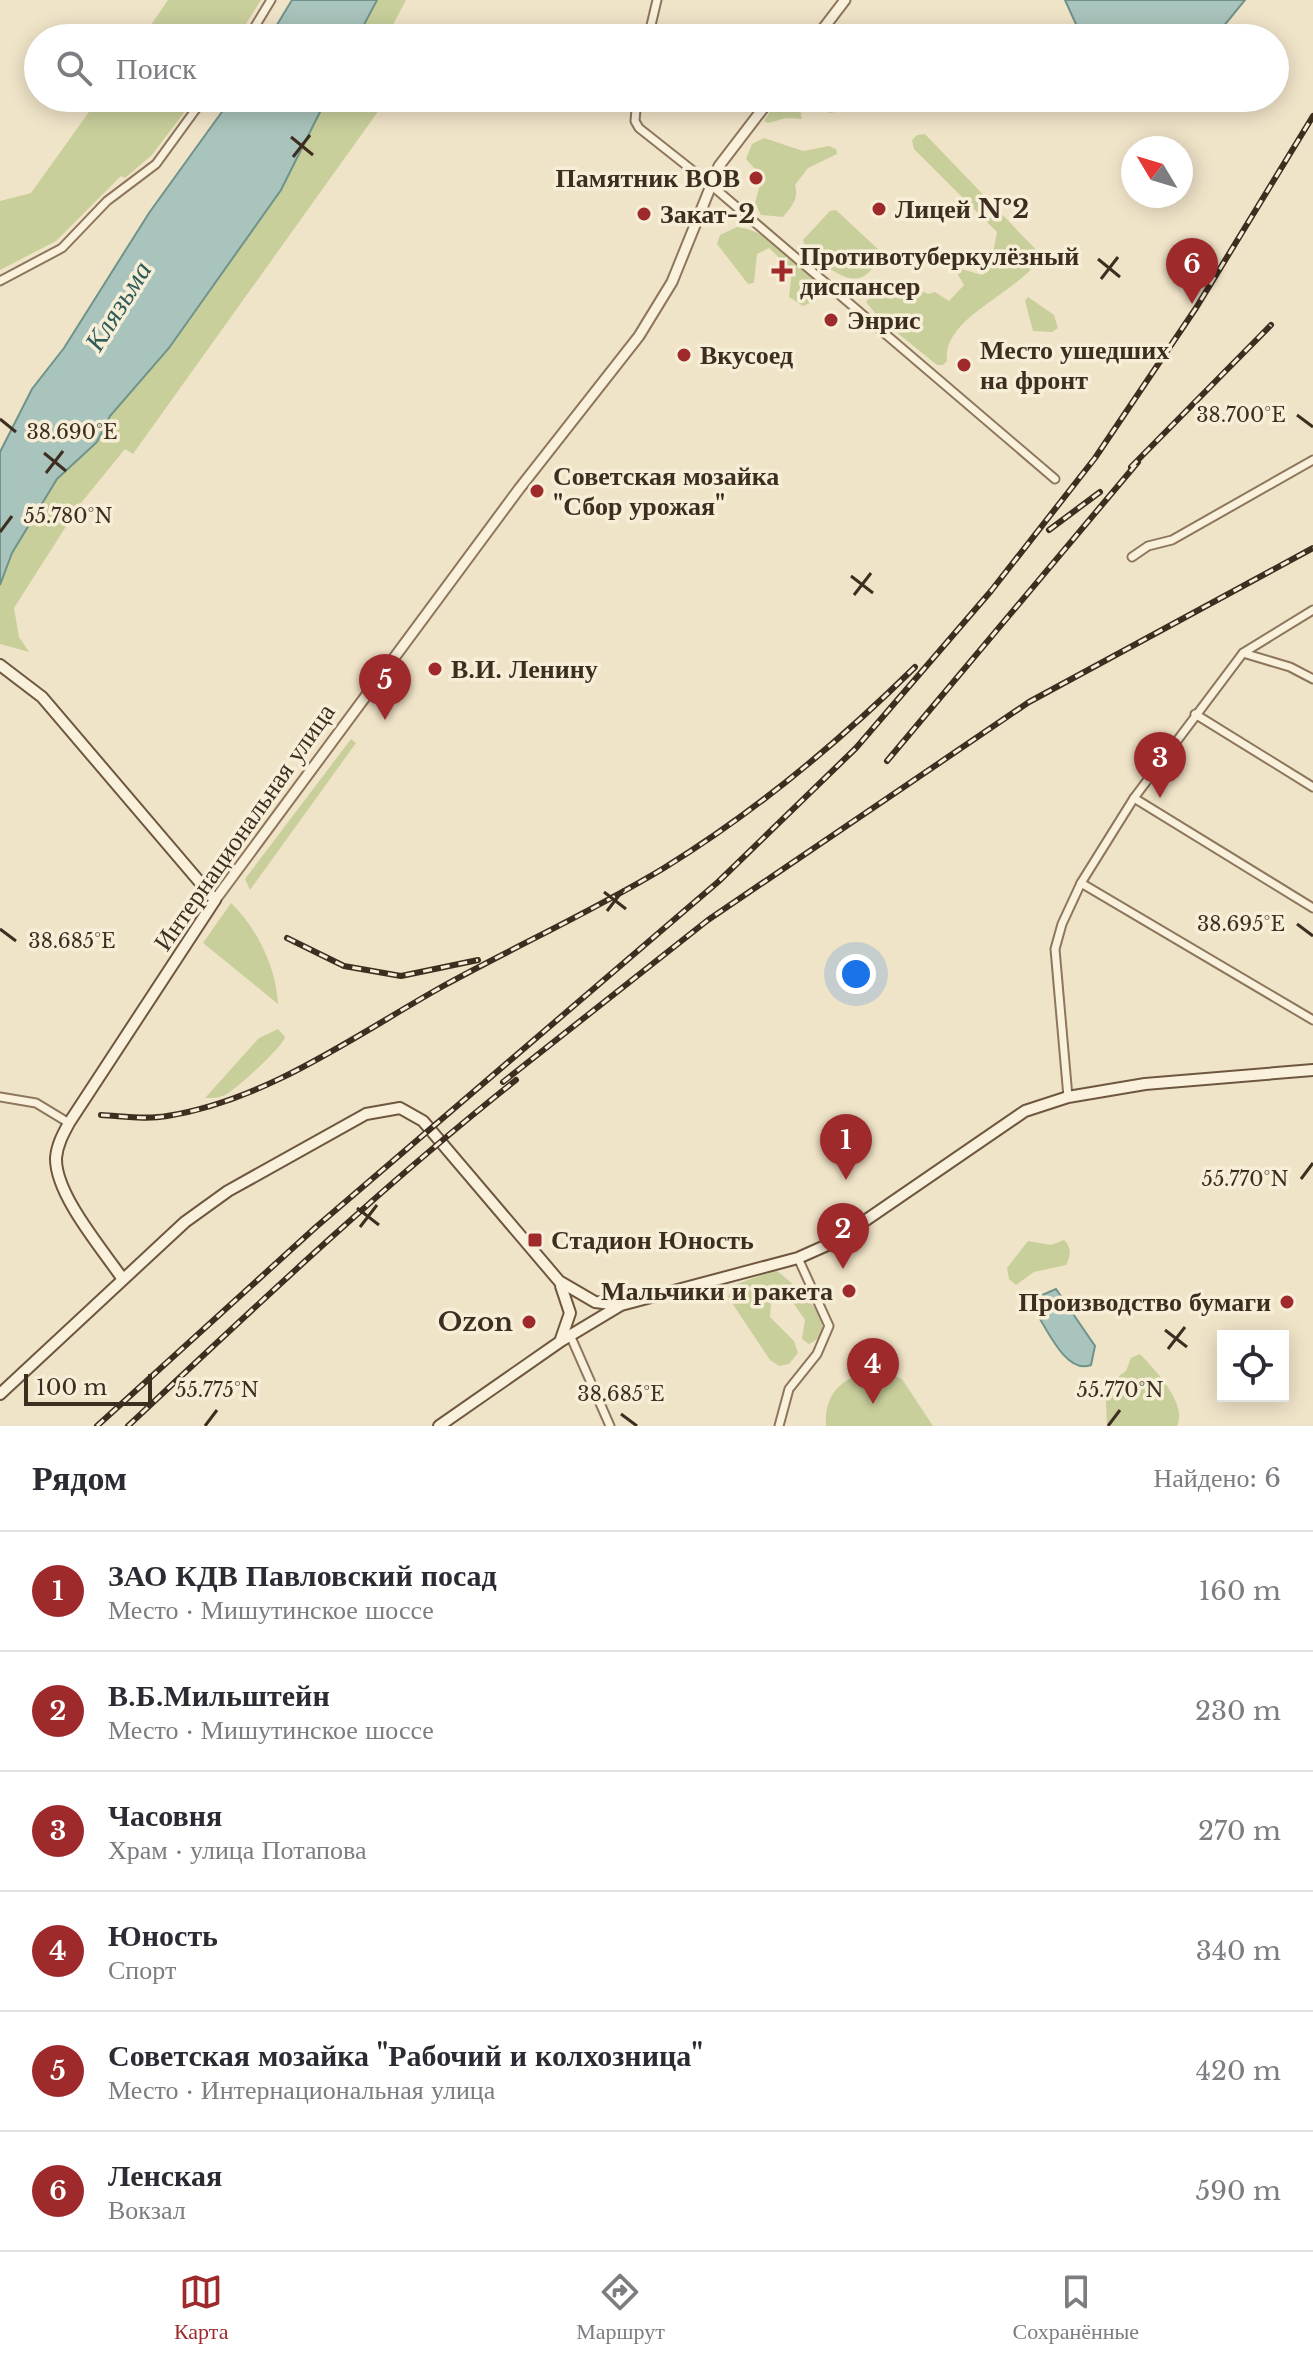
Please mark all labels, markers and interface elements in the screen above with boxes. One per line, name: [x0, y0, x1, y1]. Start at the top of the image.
search box: [24, 24, 1289, 112]
icon: search: [52, 46, 96, 90]
text: Поиск: [116, 50, 197, 87]
north arrow: [1121, 136, 1193, 208]
place label: Памятник ВОВ: [555, 162, 740, 194]
marker: Памятник ВОВ: [747, 169, 765, 187]
place label: Лицей №2: [895, 193, 1029, 225]
place label: Закат-2: [660, 198, 755, 230]
marker: Лицей №2: [870, 200, 888, 218]
marker: Закат-2: [635, 205, 653, 223]
pin: 6: [1166, 238, 1218, 304]
place label: Противотуберкулёзный диспансер: [800, 240, 1079, 302]
water label: Клязьма: [76, 255, 159, 358]
marker: Противотуберкулёзный диспансер: [771, 260, 793, 282]
place label: Энрис: [847, 304, 921, 336]
marker: Энрис: [822, 311, 840, 329]
place label: Место ушедших на фронт: [980, 334, 1169, 396]
place label: Вкусоед: [700, 339, 793, 371]
marker: Вкусоед: [675, 346, 693, 364]
marker: Место ушедших на фронт: [955, 356, 973, 374]
text: 38.700°E: [1196, 403, 1286, 427]
text: 38.690°E: [27, 420, 117, 444]
place label: Советская мозайка "Сбор урожая": [553, 460, 779, 522]
marker: Советская мозайка "Сбор урожая": [528, 482, 546, 500]
text: 55.780°N: [24, 504, 112, 528]
place label: В.И. Ленину: [451, 653, 598, 685]
pin: 5: [359, 654, 411, 720]
marker: В.И. Ленину: [426, 660, 444, 678]
street label: Интернациональная улица: [146, 697, 342, 957]
pin: 3: [1134, 732, 1186, 798]
text: 38.695°E: [1197, 912, 1285, 936]
text: 38.685°E: [28, 929, 116, 953]
your location: [836, 954, 876, 994]
pin: 1: [820, 1114, 872, 1180]
text: 55.770°N: [1202, 1167, 1288, 1191]
pin: 2: [817, 1203, 869, 1269]
place label: Стадион Юность: [551, 1224, 754, 1256]
marker: Стадион Юность: [526, 1231, 544, 1249]
place label: Мальчики и ракета: [601, 1275, 833, 1307]
marker: Мальчики и ракета: [840, 1282, 858, 1300]
place label: Производство бумаги: [1019, 1286, 1271, 1318]
marker: Производство бумаги: [1278, 1293, 1296, 1311]
place label: Ozon: [438, 1306, 513, 1338]
marker: Ozon: [520, 1313, 538, 1331]
map controls: [1217, 1330, 1289, 1402]
button: locate: [1217, 1330, 1289, 1402]
pin: 4: [847, 1338, 899, 1404]
scale bar: [24, 1370, 152, 1406]
text: 100 m: [36, 1374, 107, 1401]
text: 55.775°N: [175, 1378, 259, 1402]
text: 55.770°N: [1077, 1378, 1163, 1402]
text: 38.685°E: [577, 1382, 665, 1406]
text: Рядом: [32, 1457, 127, 1499]
text: Найдено: 6: [1153, 1462, 1281, 1494]
text: ЗАО КДВ Павловский посад: [108, 1557, 497, 1594]
text: 1: [52, 1575, 64, 1607]
text: 160 m: [1199, 1575, 1281, 1607]
text: Место · Мишутинское шоссе: [108, 1594, 434, 1626]
text: В.Б.Мильштейн: [108, 1677, 330, 1714]
text: 2: [50, 1695, 66, 1727]
text: 230 m: [1195, 1695, 1281, 1727]
text: Место · Мишутинское шоссе: [108, 1714, 434, 1746]
text: Часовня: [108, 1797, 222, 1834]
text: 3: [50, 1815, 66, 1847]
text: 270 m: [1198, 1815, 1281, 1847]
text: Храм · улица Потапова: [108, 1834, 366, 1866]
text: Юность: [108, 1917, 218, 1954]
text: 4: [49, 1935, 67, 1967]
text: 340 m: [1196, 1935, 1281, 1967]
text: Спорт: [108, 1954, 176, 1986]
text: Советская мозайка "Рабочий и колхозница": [108, 2037, 703, 2074]
text: 5: [50, 2055, 66, 2087]
text: 420 m: [1196, 2055, 1281, 2087]
text: Место · Интернациональная улица: [108, 2074, 495, 2106]
text: Ленская: [108, 2157, 222, 2194]
text: 6: [49, 2175, 67, 2207]
text: 590 m: [1196, 2175, 1281, 2207]
text: Вокзал: [108, 2194, 186, 2226]
tab: Карта: [174, 2270, 228, 2345]
tab: Маршрут: [576, 2270, 665, 2345]
tab: Сохранённые: [1013, 2270, 1139, 2345]

